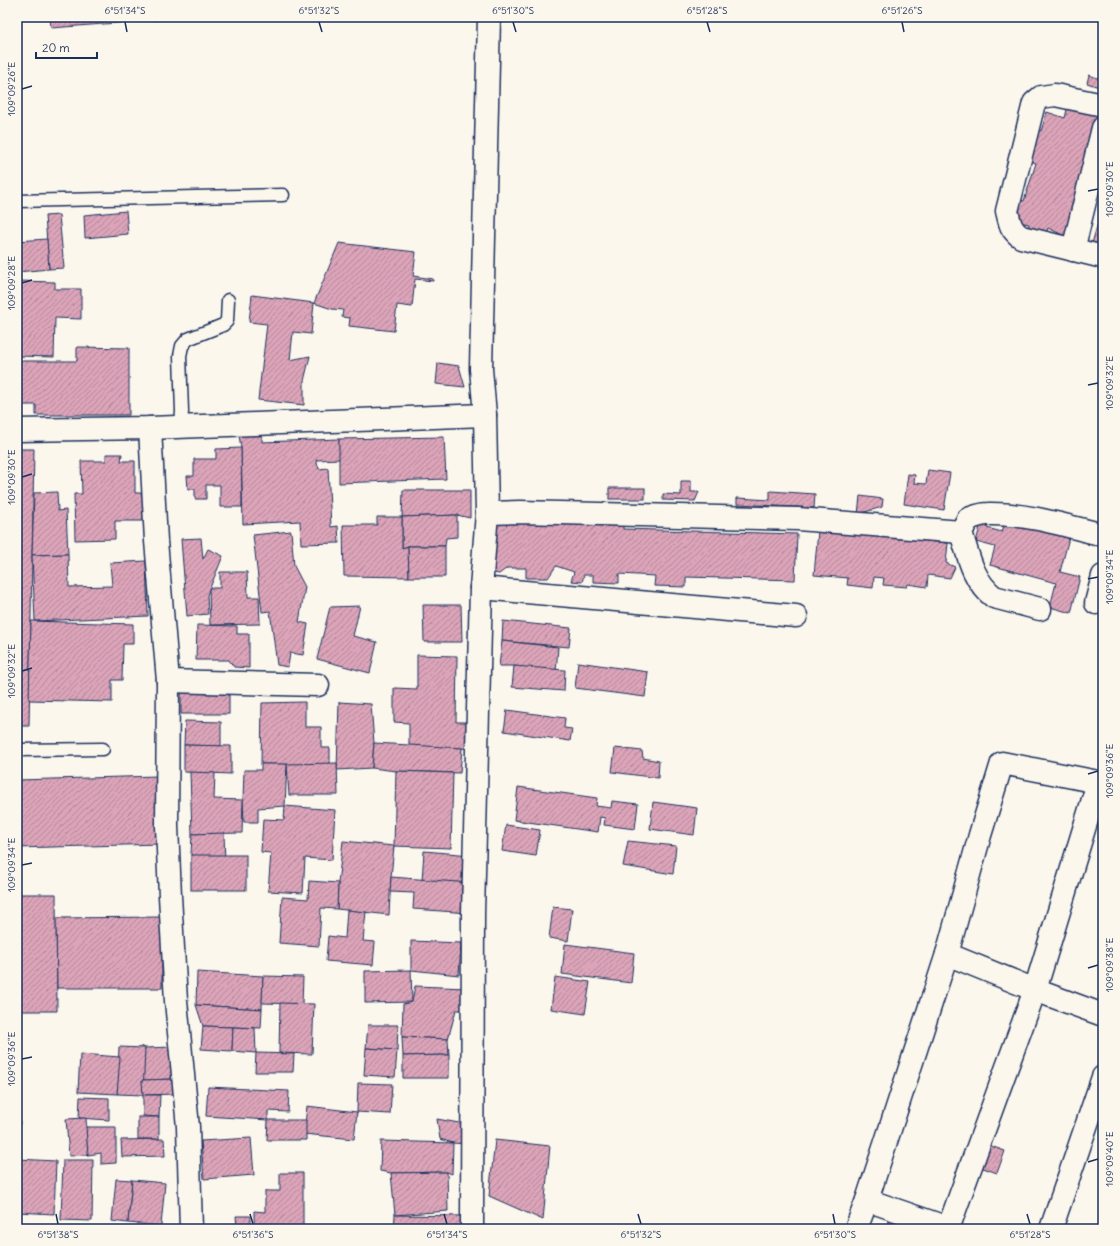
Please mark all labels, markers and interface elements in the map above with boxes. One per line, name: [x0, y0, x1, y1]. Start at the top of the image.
text: 6°51'34"S: [104, 4, 146, 17]
text: 6°51'32"S: [299, 4, 340, 17]
text: 6°51'30"S: [492, 4, 534, 17]
text: 6°51'28"S: [687, 4, 728, 17]
text: 6°51'26"S: [882, 4, 923, 17]
scale bar: [36, 34, 97, 60]
text: 20 m: [42, 40, 70, 55]
text: 109°09'26"E: [5, 62, 18, 116]
text: 109°09'30"E: [1103, 161, 1116, 217]
text: 109°09'28"E: [5, 256, 18, 310]
text: 109°09'32"E: [1103, 356, 1116, 410]
text: 109°09'30"E: [5, 449, 18, 505]
text: 109°09'34"E: [1103, 550, 1116, 604]
text: 109°09'32"E: [5, 644, 18, 698]
text: 109°09'36"E: [1103, 744, 1116, 798]
text: 109°09'34"E: [5, 838, 18, 892]
text: 109°09'38"E: [1103, 938, 1116, 992]
text: 109°09'36"E: [5, 1032, 18, 1086]
text: 109°09'40"E: [1103, 1131, 1116, 1187]
text: 6°51'38"S: [37, 1228, 79, 1241]
text: 6°51'36"S: [232, 1228, 274, 1241]
text: 6°51'34"S: [426, 1228, 468, 1241]
text: 6°51'32"S: [621, 1228, 662, 1241]
text: 6°51'30"S: [814, 1228, 856, 1241]
text: 6°51'28"S: [1010, 1228, 1051, 1241]

